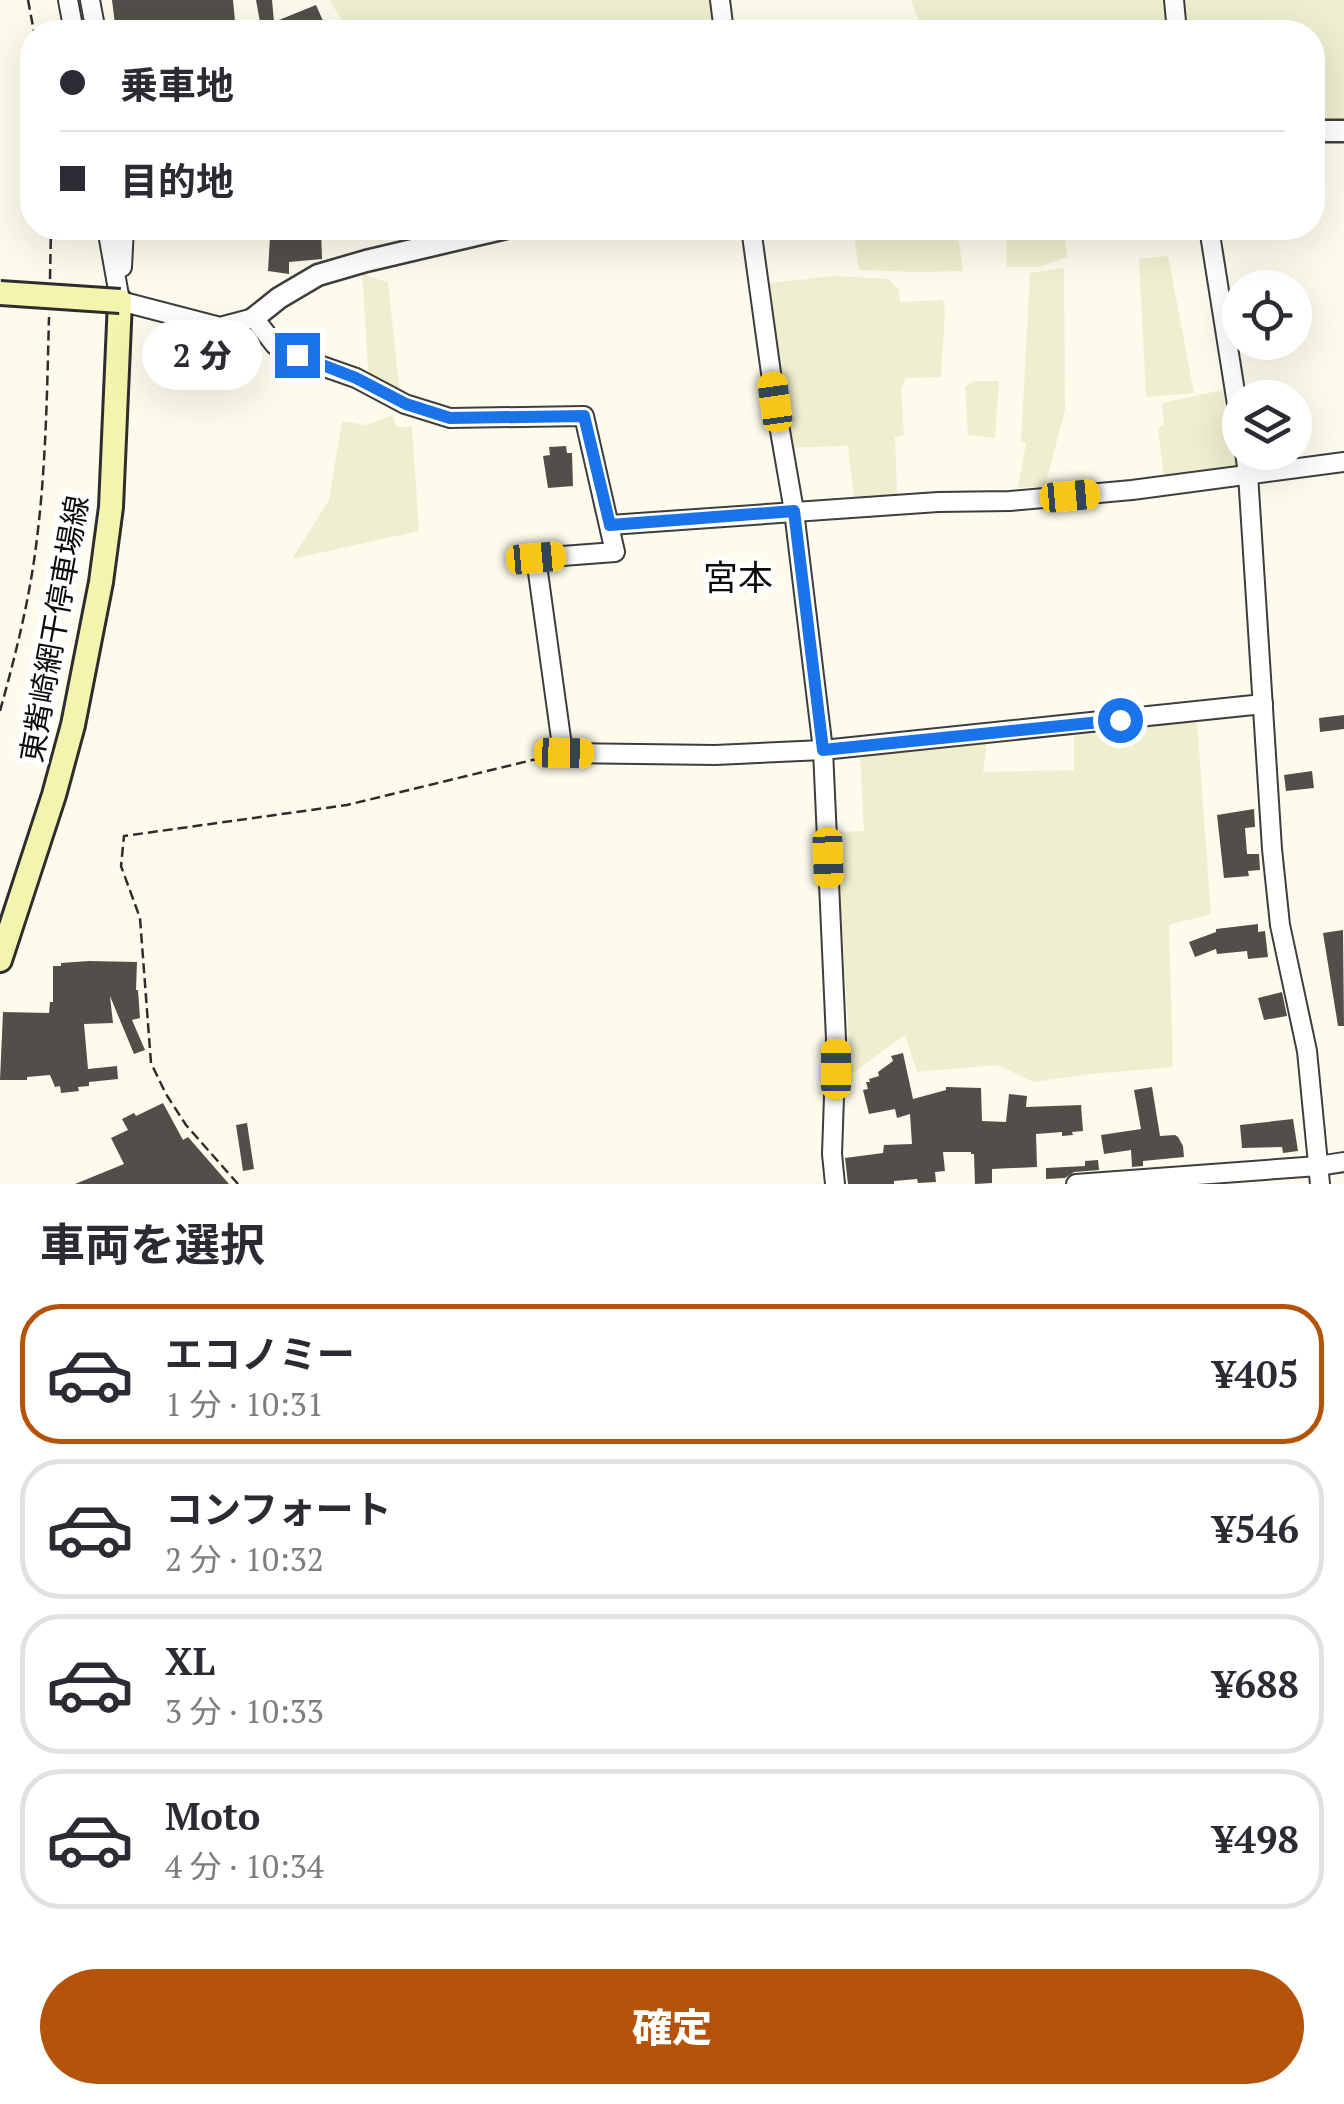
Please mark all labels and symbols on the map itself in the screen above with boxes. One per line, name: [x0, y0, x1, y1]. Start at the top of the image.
callout: 2 分: [142, 320, 262, 390]
route end: [275, 333, 320, 378]
car: [756, 370, 794, 434]
car: [1039, 478, 1101, 514]
street label: 東觜崎網干停車場線: [11, 492, 97, 765]
car: [505, 540, 567, 576]
district label: 宮本: [703, 554, 773, 600]
route start: [1098, 698, 1143, 743]
car: [534, 737, 594, 769]
car: [812, 827, 844, 889]
car: [821, 1039, 851, 1099]

